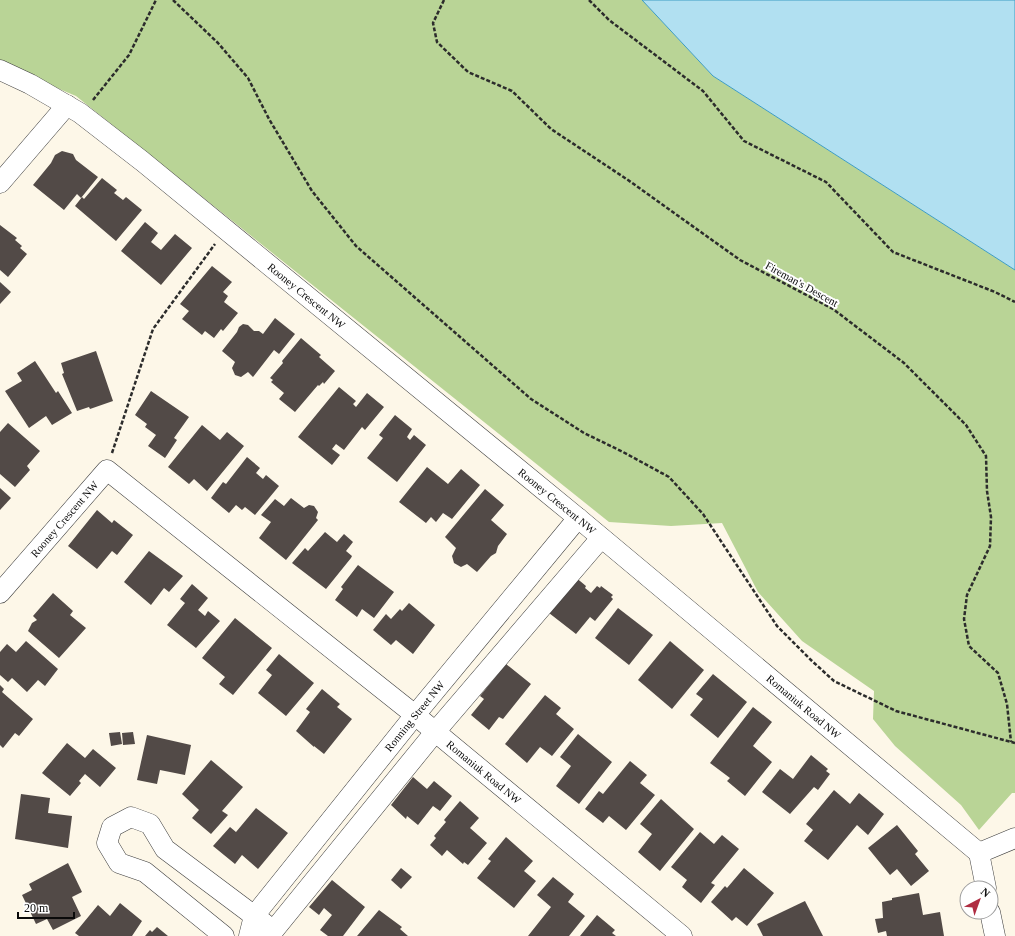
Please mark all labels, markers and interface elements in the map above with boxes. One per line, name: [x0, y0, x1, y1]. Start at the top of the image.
street label: Fireman's Descent: [764, 259, 840, 309]
street label: Rooney Crescent NW: [265, 260, 348, 331]
street label: Rooney Crescent NW: [516, 466, 599, 537]
street label: Rooney Crescent NW: [28, 478, 101, 559]
street label: Romaniuk Road NW: [764, 672, 844, 741]
street label: Ronning Street NW: [382, 678, 447, 754]
street label: Romaniuk Road NW: [444, 738, 524, 807]
north arrow: [959, 880, 999, 920]
text: N: [979, 885, 993, 900]
scale bar: [18, 894, 74, 920]
text: 20 m: [24, 901, 49, 915]

